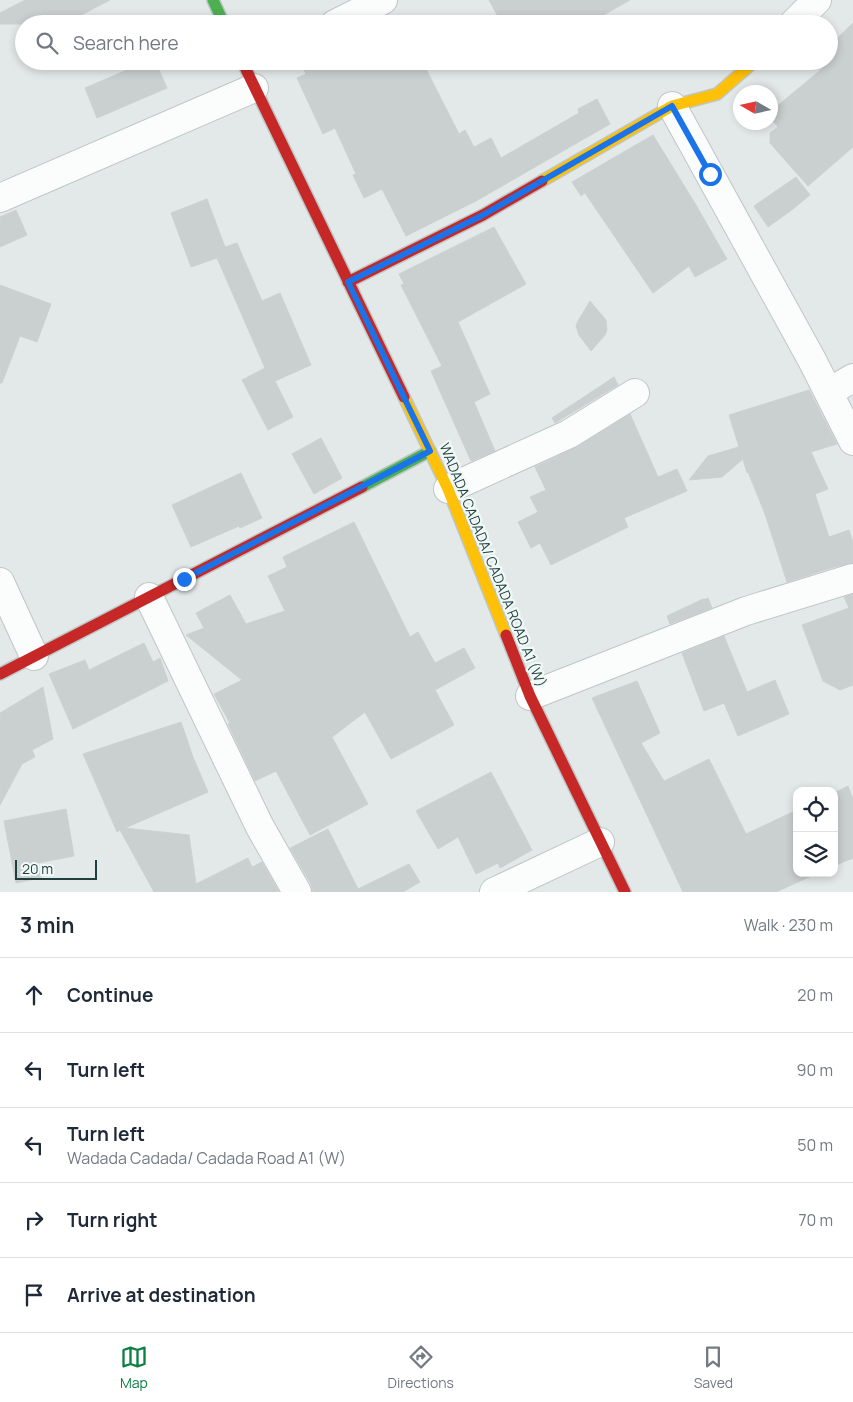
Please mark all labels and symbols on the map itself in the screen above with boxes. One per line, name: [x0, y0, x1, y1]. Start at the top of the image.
north arrow: [733, 85, 778, 130]
route start: [699, 163, 722, 186]
street label: WADADA CADADA/ CADADA ROAD A1 (W): [436, 440, 551, 690]
route end: [173, 568, 196, 591]
scale bar: [15, 857, 98, 880]

